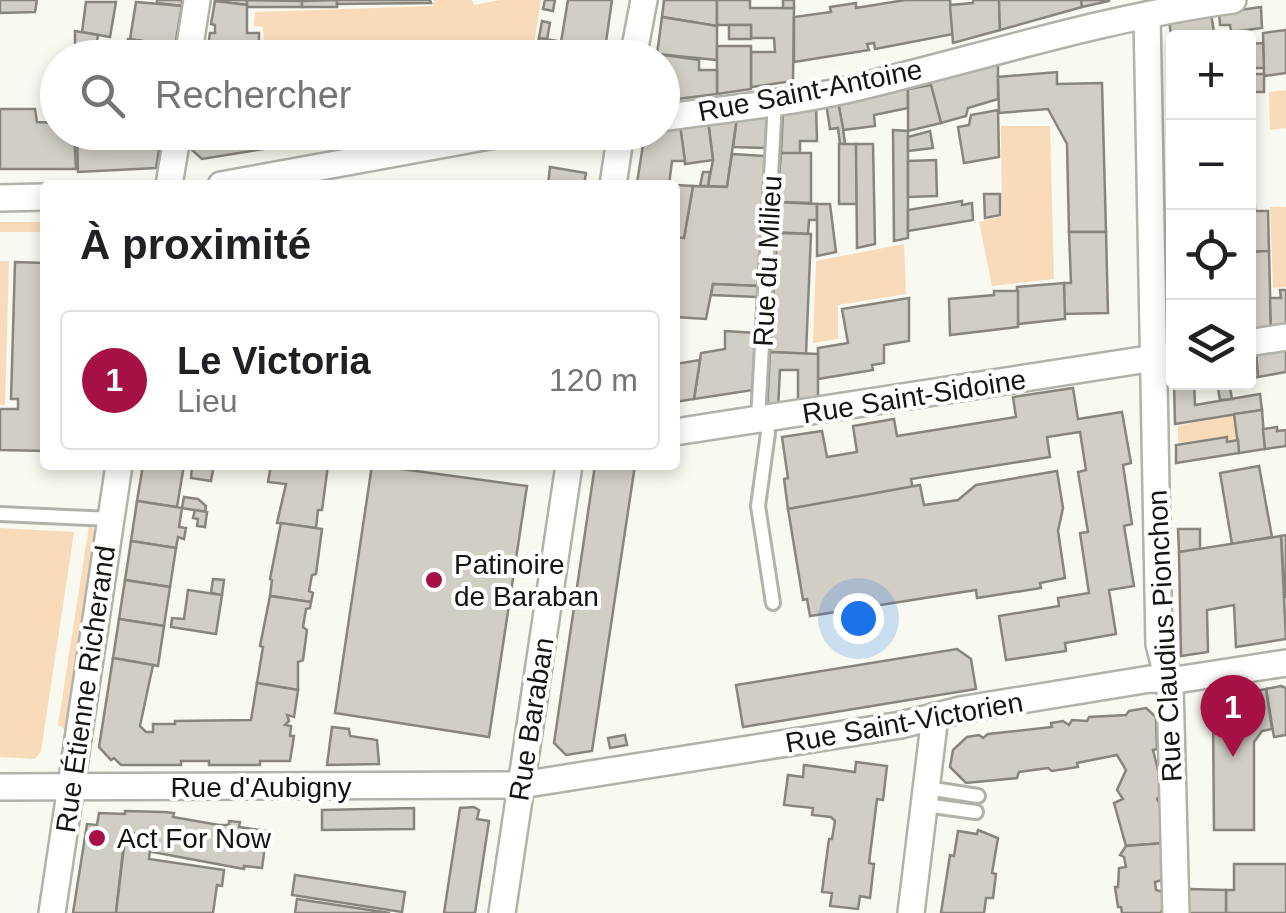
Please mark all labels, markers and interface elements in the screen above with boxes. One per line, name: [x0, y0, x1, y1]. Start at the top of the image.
map controls: [1166, 30, 1256, 390]
button: +: [1166, 30, 1256, 120]
search box: [40, 40, 680, 150]
street label: Rue Saint-Antoine: [696, 54, 925, 127]
icon: search: [75, 68, 130, 123]
text: Rechercher: [155, 74, 351, 116]
button: −: [1166, 120, 1256, 210]
street label: Rue du Milieu: [748, 175, 787, 347]
button: locate: [1166, 210, 1256, 300]
text: À proximité: [80, 221, 311, 268]
button: layers: [1166, 300, 1256, 390]
text: Le Victoria: [177, 340, 371, 382]
text: 1: [106, 362, 123, 398]
text: 120 m: [549, 362, 638, 398]
street label: Rue Saint-Sidoine: [800, 364, 1028, 429]
text: Lieu: [177, 383, 238, 419]
street label: Rue Claudius Pionchon: [1141, 489, 1188, 783]
street label: Rue Étienne Richerand: [50, 544, 121, 835]
place label: Patinoire de Baraban: [454, 549, 599, 612]
marker: Patinoire de Baraban: [423, 569, 445, 591]
your location: [833, 593, 884, 644]
street label: Rue Baraban: [503, 635, 560, 803]
pin: 1: [1200, 674, 1266, 757]
street label: Rue Saint-Victorien: [783, 686, 1025, 759]
street label: Rue d'Aubigny: [170, 772, 352, 803]
place label: Act For Now: [117, 823, 272, 854]
marker: Act For Now: [86, 827, 108, 849]

